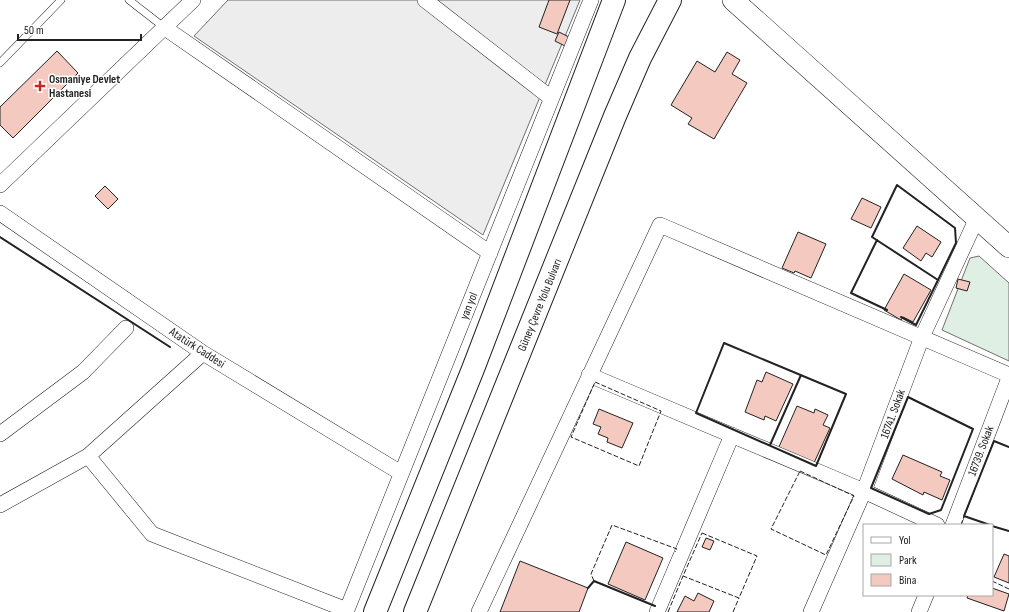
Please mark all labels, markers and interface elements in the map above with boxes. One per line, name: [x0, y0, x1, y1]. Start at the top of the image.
scale bar: [18, 16, 141, 42]
text: 50 m: [24, 23, 44, 38]
place label: Osmaniye Devlet Hastanesi: [49, 72, 120, 101]
marker: Osmaniye Devlet Hastanesi: [34, 80, 46, 92]
street label: Güney Çevre Yolu Bulvarı: [515, 257, 565, 353]
street label: yan yol: [457, 290, 481, 322]
street label: Atatürk Caddesi: [165, 324, 228, 372]
street label: 16741. Sokak: [877, 387, 909, 441]
street label: 16739. Sokak: [965, 423, 998, 478]
legend: [863, 524, 993, 596]
text: Yol: [899, 533, 911, 548]
text: Park: [899, 553, 917, 568]
text: Bina: [899, 573, 917, 588]

